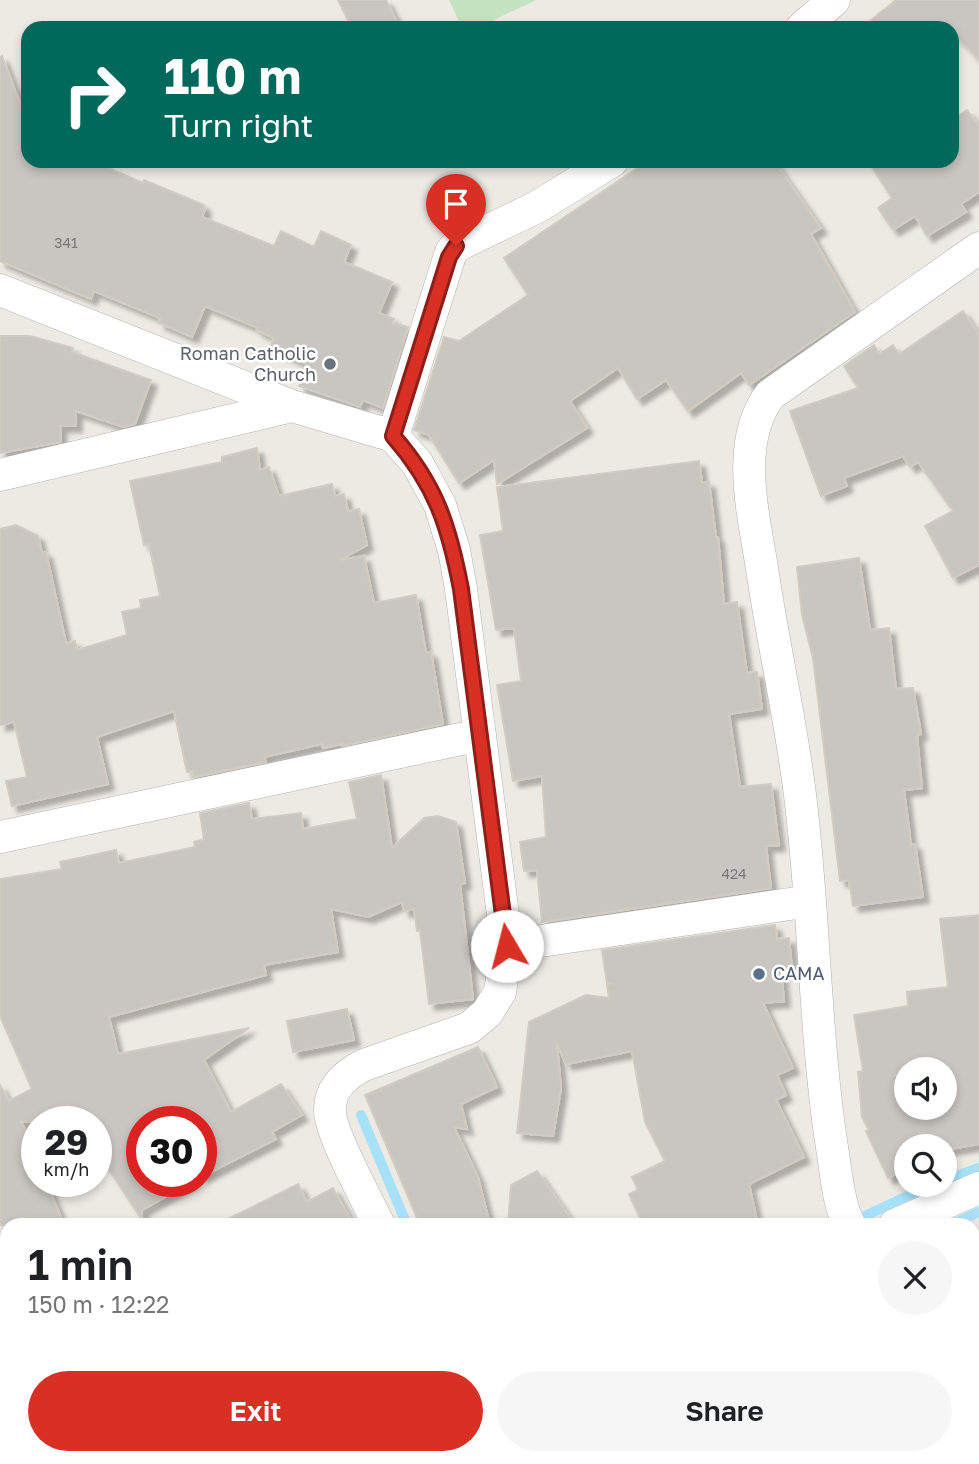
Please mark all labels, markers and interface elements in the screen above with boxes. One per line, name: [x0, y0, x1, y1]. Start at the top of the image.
text: 110 m: [164, 46, 301, 105]
icon: right: [49, 49, 140, 140]
text: Turn right: [164, 106, 313, 144]
pin: [426, 174, 486, 246]
icon: arrive: [437, 185, 475, 223]
house number: 341: [54, 234, 78, 251]
place label: Roman Catholic Church: [180, 342, 316, 385]
marker: Roman Catholic Church: [322, 356, 338, 372]
house number: 424: [721, 865, 747, 882]
position arrow: [470, 909, 544, 983]
place label: CAMA: [773, 962, 824, 984]
marker: CAMA: [751, 966, 767, 982]
map controls: [894, 1057, 957, 1197]
button: sound: [894, 1057, 957, 1120]
speed limit sign: 30: [126, 1106, 217, 1197]
text: 29: [45, 1121, 88, 1163]
button: search: [894, 1134, 957, 1197]
text: km/h: [44, 1158, 89, 1180]
text: 1 min: [28, 1239, 133, 1289]
button: close: [878, 1241, 952, 1315]
text: 150 m · 12:22: [28, 1290, 169, 1318]
button: Exit: [28, 1371, 483, 1451]
button: Share: [497, 1371, 952, 1451]

